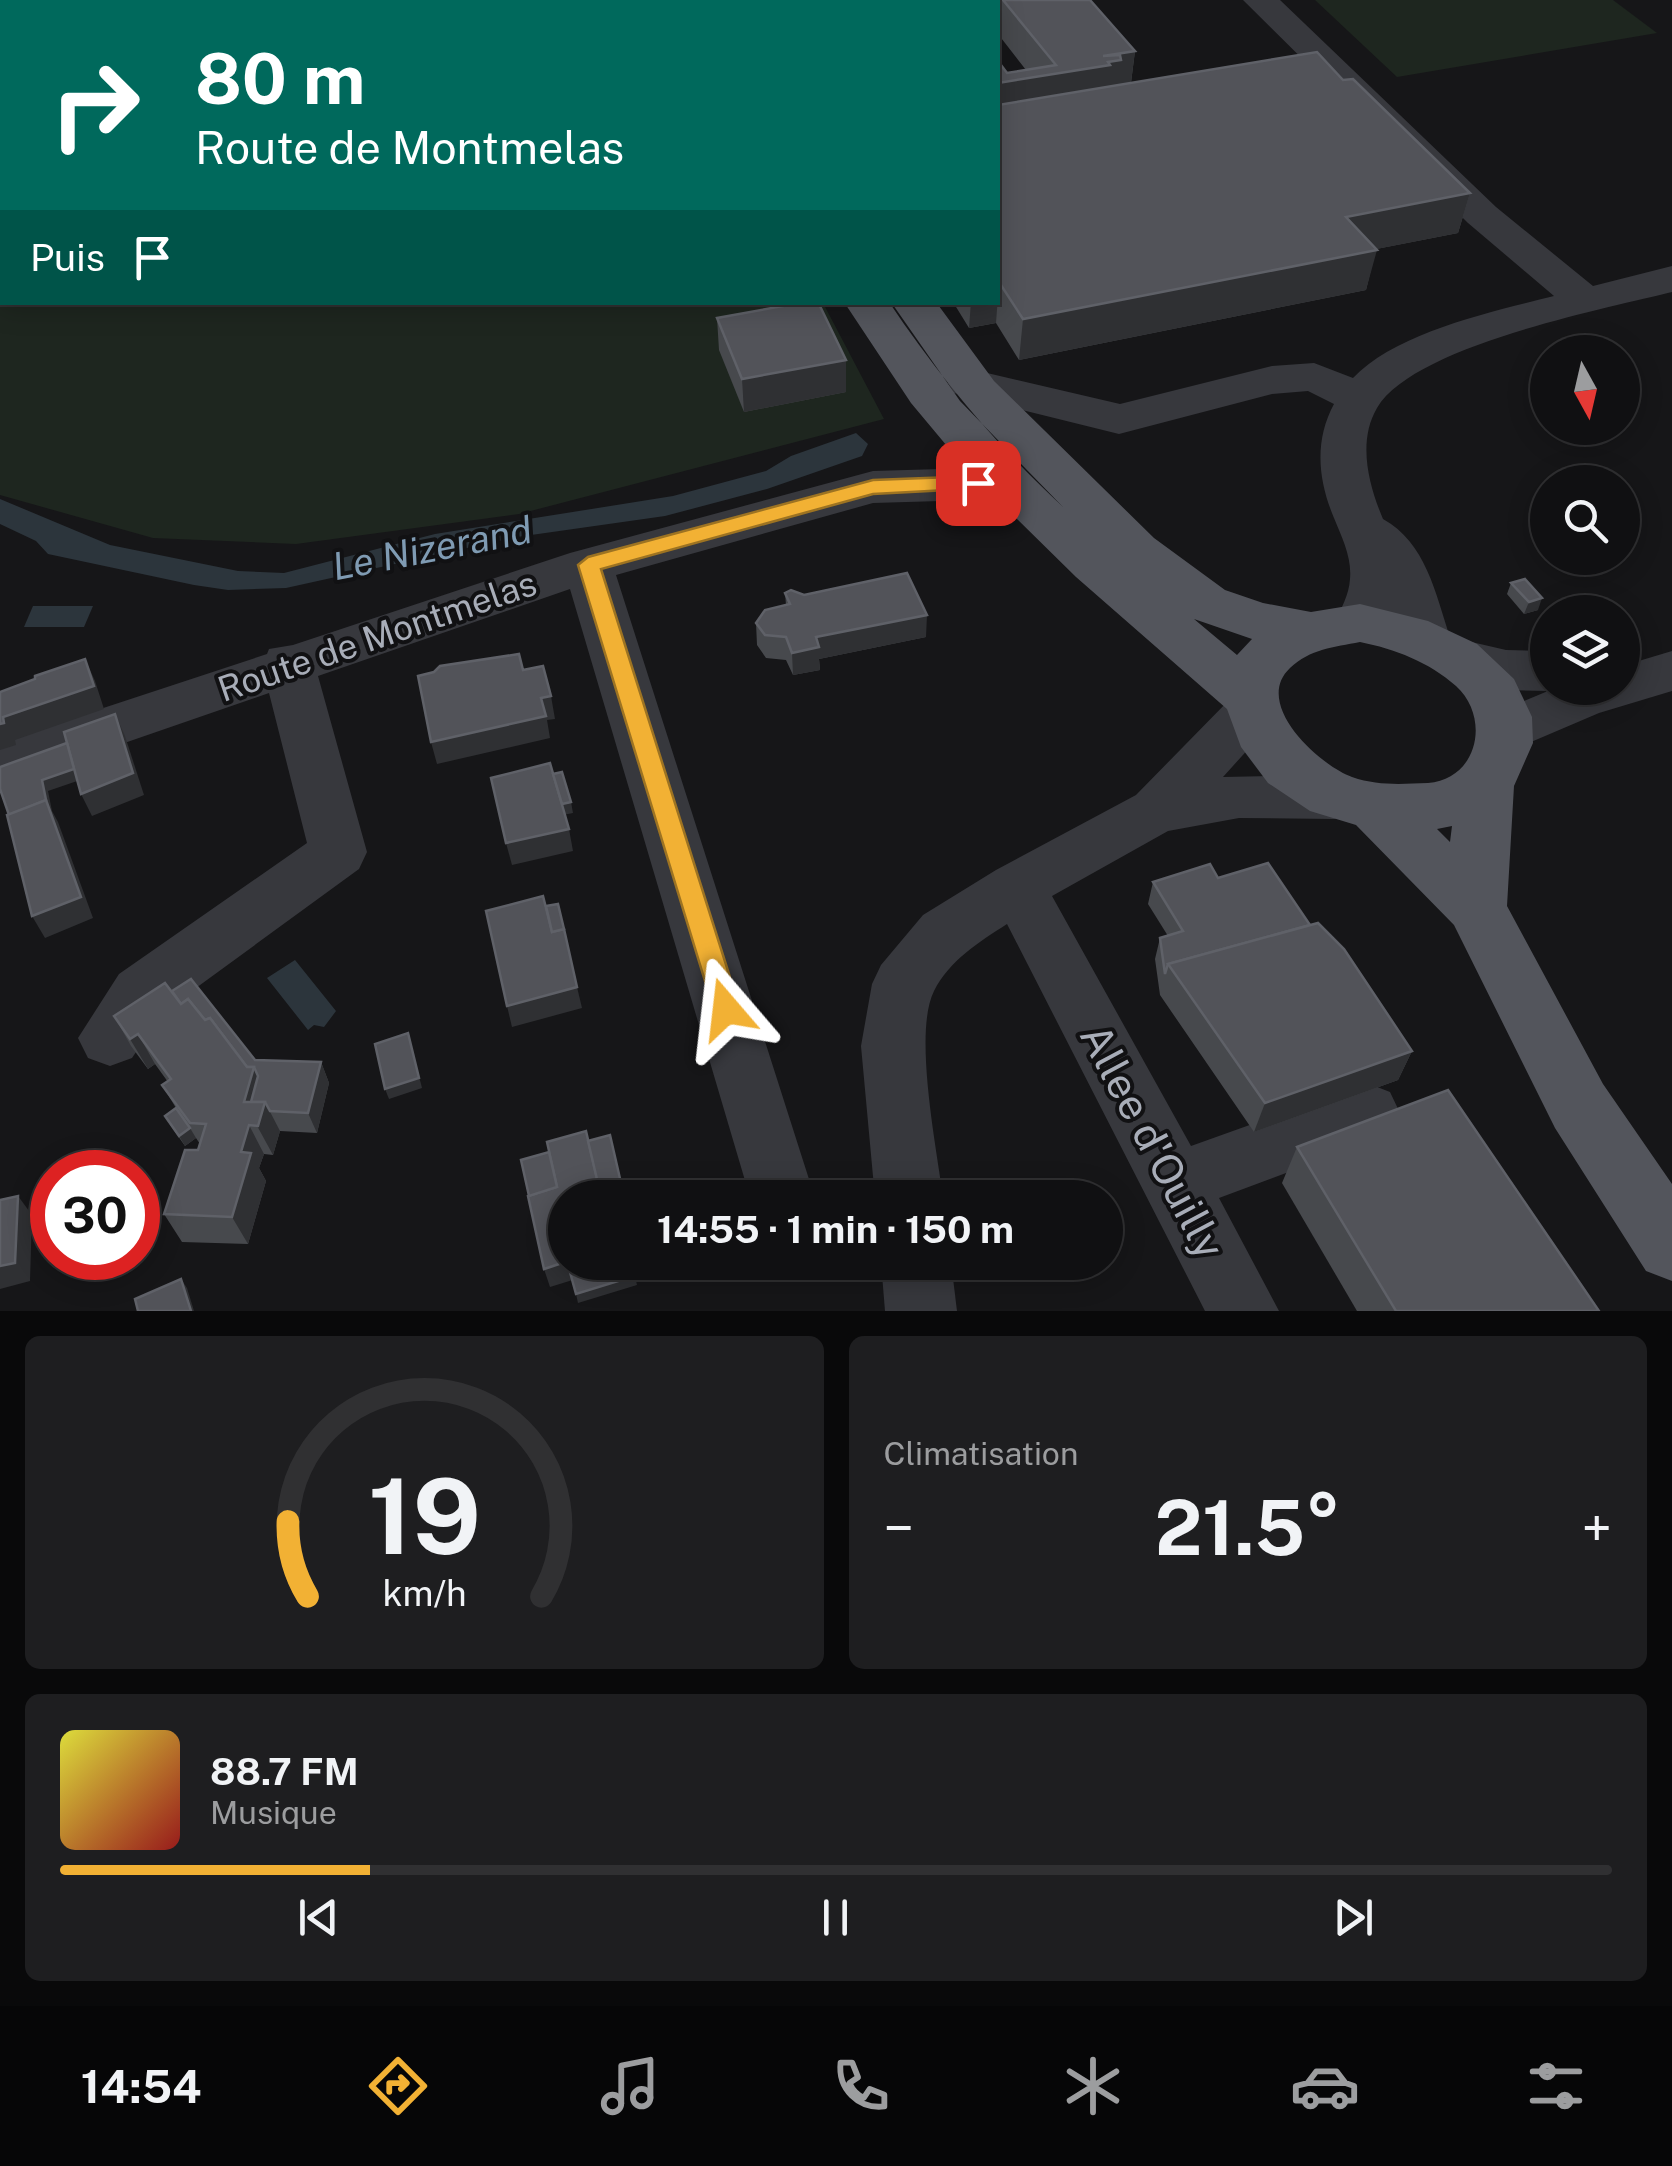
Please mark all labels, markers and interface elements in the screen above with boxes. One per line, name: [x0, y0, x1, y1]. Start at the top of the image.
text: 80 m: [195, 37, 365, 120]
icon: right: [30, 40, 160, 170]
text: Route de Montmelas: [195, 121, 624, 174]
icon: arrive: [125, 230, 180, 285]
text: Puis: [30, 235, 105, 280]
north arrow: [1530, 335, 1640, 445]
map controls: [1530, 335, 1640, 705]
pin: [936, 441, 1021, 526]
icon: arrive: [951, 456, 1006, 511]
button: search: [1530, 465, 1640, 575]
water label: Le Nizerand: [328, 507, 536, 589]
street label: Route de Montmelas: [212, 562, 542, 710]
button: layers: [1530, 595, 1640, 705]
position arrow: [674, 957, 778, 1061]
street label: Allee d'Ouilly: [1071, 1015, 1235, 1267]
speed limit sign: 30: [30, 1150, 160, 1280]
text: 14:55 · 1 min · 150 m: [657, 1207, 1014, 1252]
text: Climatisation: [884, 1435, 1078, 1472]
text: 19: [368, 1455, 481, 1577]
text: 21.5°: [1155, 1484, 1341, 1572]
text: −: [884, 1496, 914, 1560]
text: +: [1582, 1496, 1612, 1560]
text: km/h: [382, 1572, 466, 1614]
text: 88.7 FM: [210, 1749, 359, 1794]
text: Musique: [210, 1794, 337, 1831]
icon: previous: [291, 1890, 346, 1945]
icon: pause: [808, 1890, 863, 1945]
icon: next: [1326, 1890, 1381, 1945]
icon: directions: [363, 2051, 433, 2121]
icon: music: [595, 2051, 665, 2121]
icon: phone: [826, 2051, 896, 2121]
icon: climate: [1058, 2051, 1128, 2121]
icon: car: [1290, 2051, 1360, 2121]
icon: filters: [1521, 2051, 1591, 2121]
text: 14:54: [81, 2060, 202, 2113]

